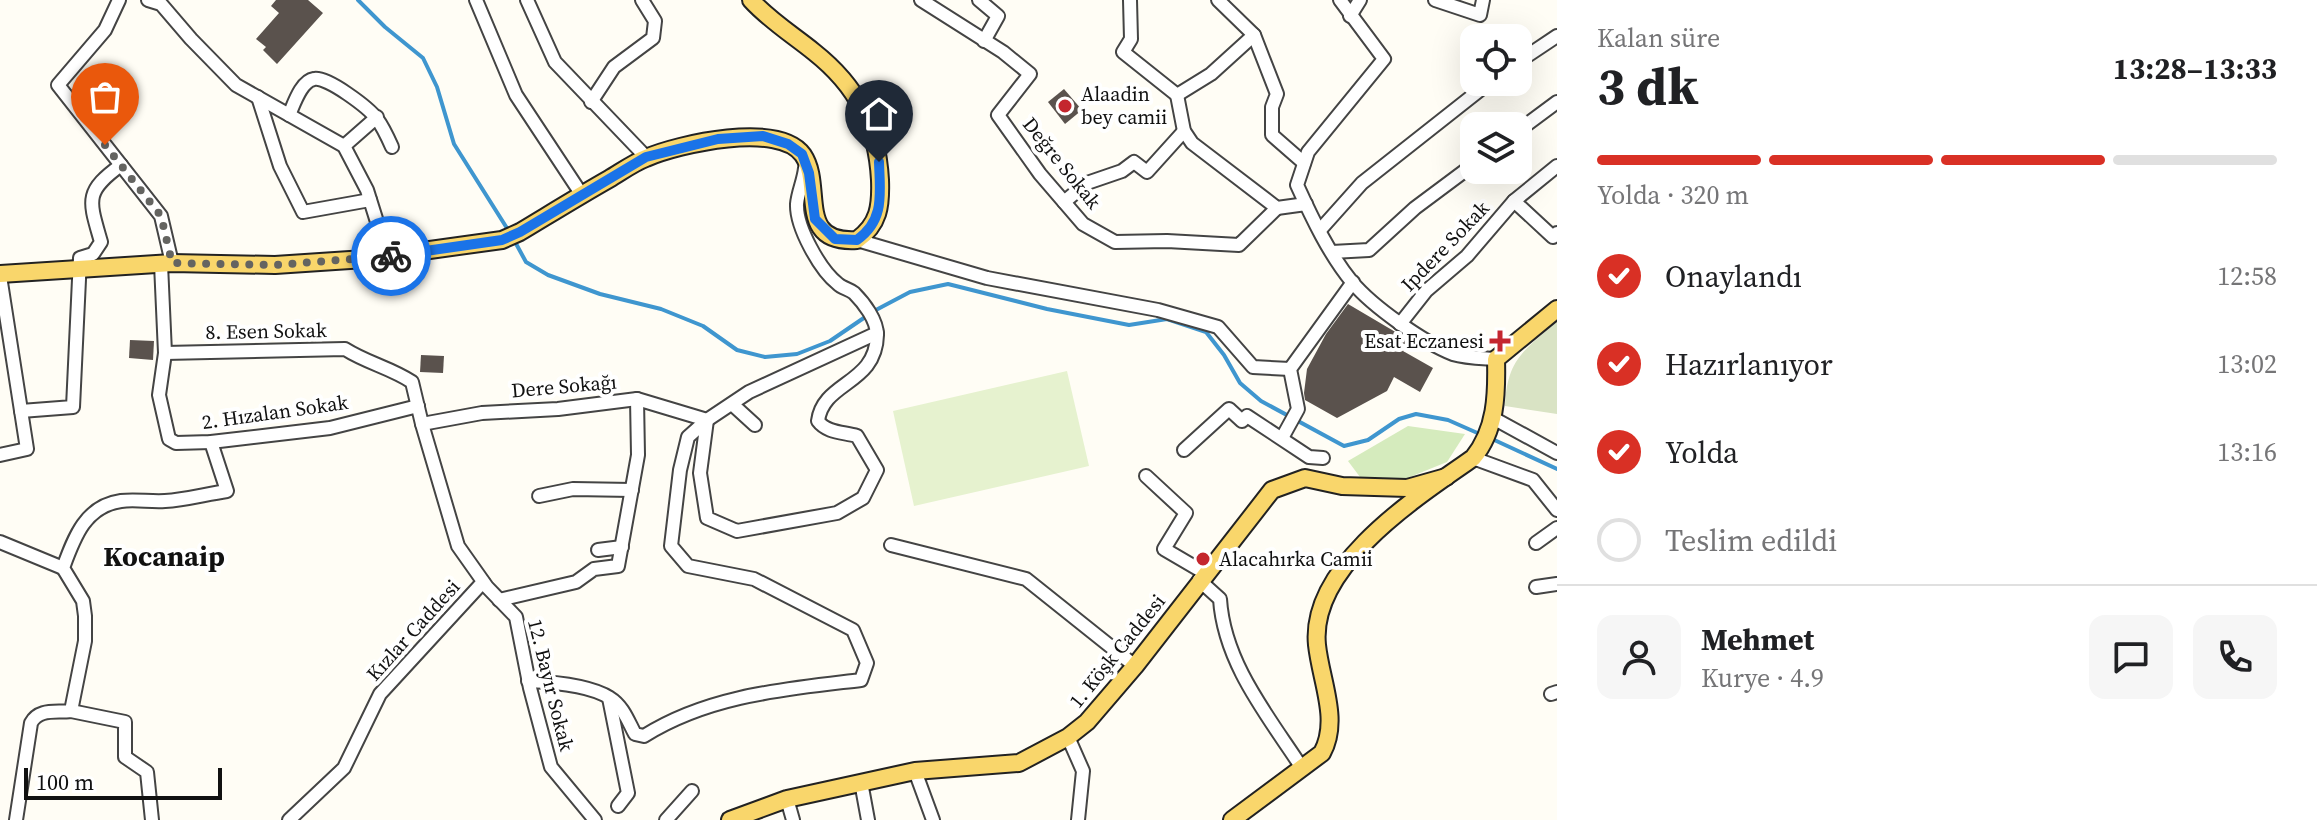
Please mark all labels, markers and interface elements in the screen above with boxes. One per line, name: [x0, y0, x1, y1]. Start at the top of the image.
text: Kalan süre: [1597, 20, 1720, 56]
map controls: [1460, 24, 1532, 184]
button: locate: [1460, 24, 1532, 96]
text: 13:28–13:33: [2113, 48, 2277, 89]
text: 3 dk: [1597, 50, 1698, 121]
pin: [71, 63, 139, 145]
icon: bag: [83, 75, 127, 119]
pin: [845, 80, 913, 162]
place label: Alaadin bey camii: [1081, 80, 1167, 131]
icon: home: [857, 92, 901, 136]
marker: Alaadin bey camii: [1056, 97, 1074, 115]
street label: Değre Sokak: [1016, 111, 1108, 215]
button: layers: [1460, 112, 1532, 184]
text: Yolda · 320 m: [1597, 177, 1749, 213]
street label: Ipdere Sokak: [1395, 194, 1495, 298]
courier: [351, 216, 431, 296]
icon: bike: [369, 234, 413, 278]
icon: check: [1597, 254, 1641, 298]
text: Onaylandı: [1665, 256, 1802, 297]
text: 12:58: [2217, 258, 2277, 294]
street label: 8. Esen Sokak: [205, 316, 327, 346]
place label: Esat Eczanesi: [1364, 327, 1484, 355]
marker: Esat Eczanesi: [1491, 332, 1509, 350]
icon: check: [1597, 342, 1641, 386]
text: Hazırlanıyor: [1665, 344, 1833, 385]
text: 13:02: [2217, 346, 2277, 382]
street label: Dere Sokağı: [510, 367, 618, 405]
street label: 2. Hızalan Sokak: [200, 388, 350, 436]
icon: check: [1597, 430, 1641, 474]
text: Yolda: [1665, 432, 1738, 473]
text: 13:16: [2217, 434, 2277, 470]
text: Teslim edildi: [1665, 520, 1837, 561]
district label: Kocanaip: [103, 537, 225, 575]
place label: Alacahırka Camii: [1219, 545, 1373, 573]
marker: Alacahırka Camii: [1194, 550, 1212, 568]
street label: Kızlar Caddesi: [360, 573, 466, 687]
street label: 1. Köşk Caddesi: [1062, 588, 1172, 714]
button: person: [1597, 615, 1681, 699]
button: chat: [2089, 615, 2173, 699]
button: phone: [2193, 615, 2277, 699]
street label: 12. Bayır Sokak: [521, 616, 581, 754]
text: Mehmet: [1701, 619, 1814, 660]
text: Kurye · 4.9: [1701, 660, 1824, 696]
scale bar: [24, 764, 222, 800]
text: 100 m: [36, 767, 94, 797]

